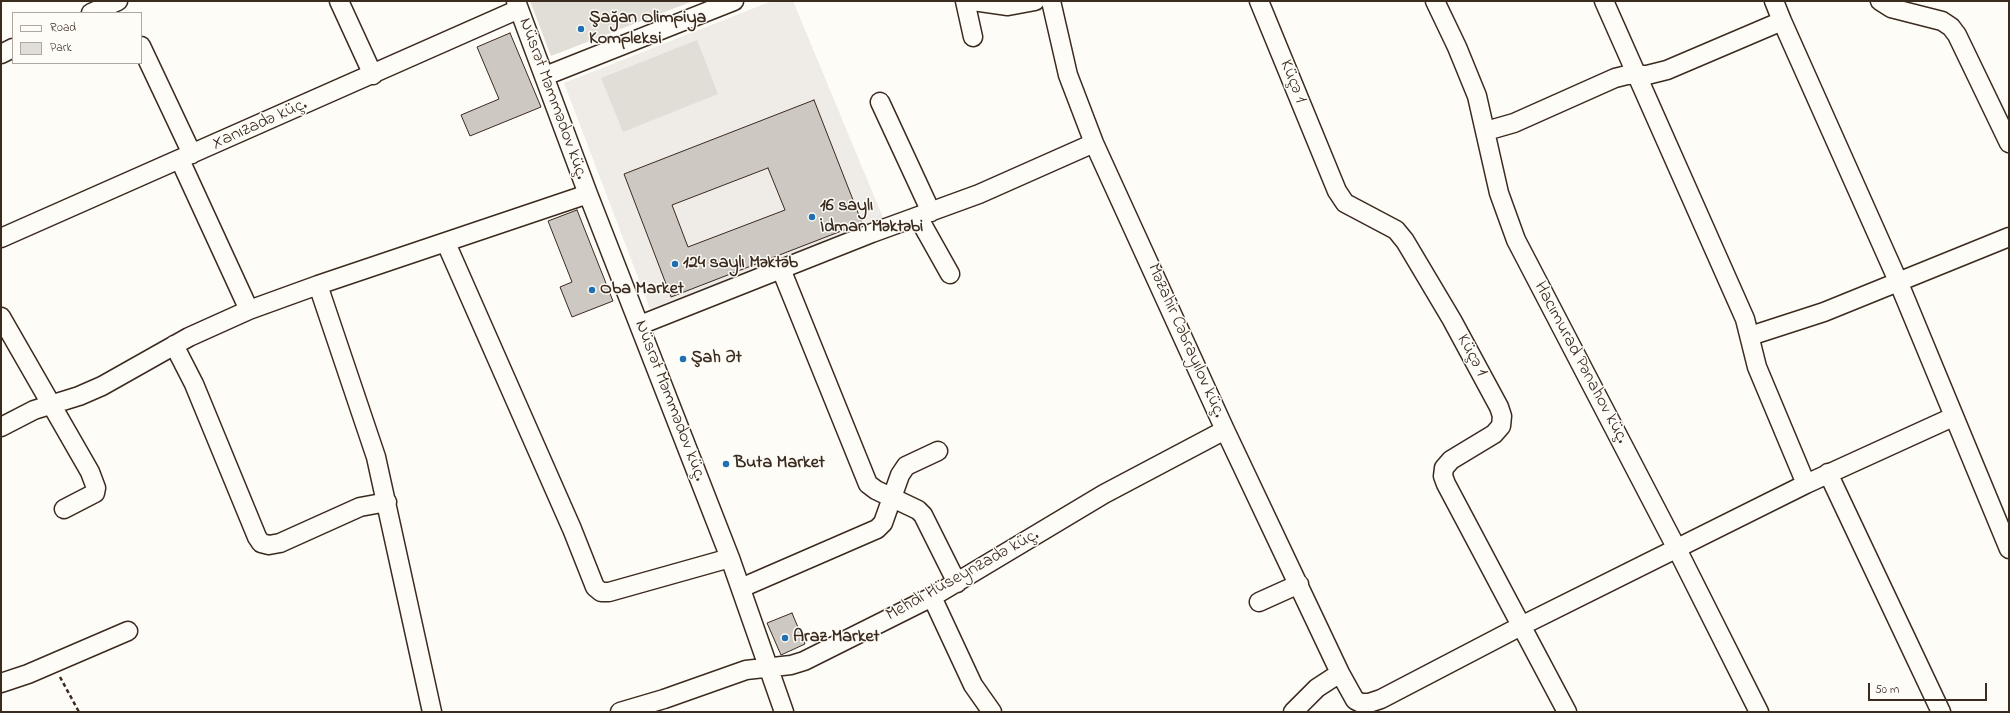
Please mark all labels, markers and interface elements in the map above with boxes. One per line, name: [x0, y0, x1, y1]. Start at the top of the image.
place label: Şağan Olimpiya Kompleksi: [589, 8, 706, 50]
legend: [12, 12, 142, 64]
street label: Nüsrət Məmmədov küç.: [513, 15, 591, 183]
text: Road: [50, 19, 76, 37]
marker: Şağan Olimpiya Kompleksi: [576, 24, 586, 34]
text: Park: [50, 39, 72, 57]
street label: Küçə 1: [1274, 57, 1310, 107]
street label: Xanızadə küç.: [209, 94, 311, 156]
place label: 16 saylı İdman Məktəbi: [820, 196, 923, 238]
marker: 16 saylı İdman Məktəbi: [807, 212, 817, 222]
place label: 124 saylı Məktəb: [683, 253, 798, 275]
marker: 124 saylı Məktəb: [670, 259, 680, 269]
street label: Məzahir Cəbrayılov küç.: [1141, 261, 1229, 421]
street label: Hacımurad Pənahov küç.: [1528, 278, 1632, 448]
place label: Oba Market: [600, 279, 684, 301]
marker: Oba Market: [587, 285, 597, 295]
street label: Nüsrət Məmmədov küç.: [628, 318, 710, 484]
street label: Küçə 1: [1451, 331, 1491, 381]
place label: Şah Ət: [691, 348, 742, 370]
marker: Şah Ət: [678, 354, 688, 364]
place label: Buta Market: [734, 453, 825, 475]
marker: Buta Market: [721, 459, 731, 469]
street label: Mehdi Hüseynzadə küç.: [883, 525, 1043, 627]
place label: Araz Market: [793, 627, 880, 649]
marker: Araz Market: [780, 633, 790, 643]
scale bar: [1870, 675, 1989, 701]
text: 50 m: [1875, 681, 1899, 699]

